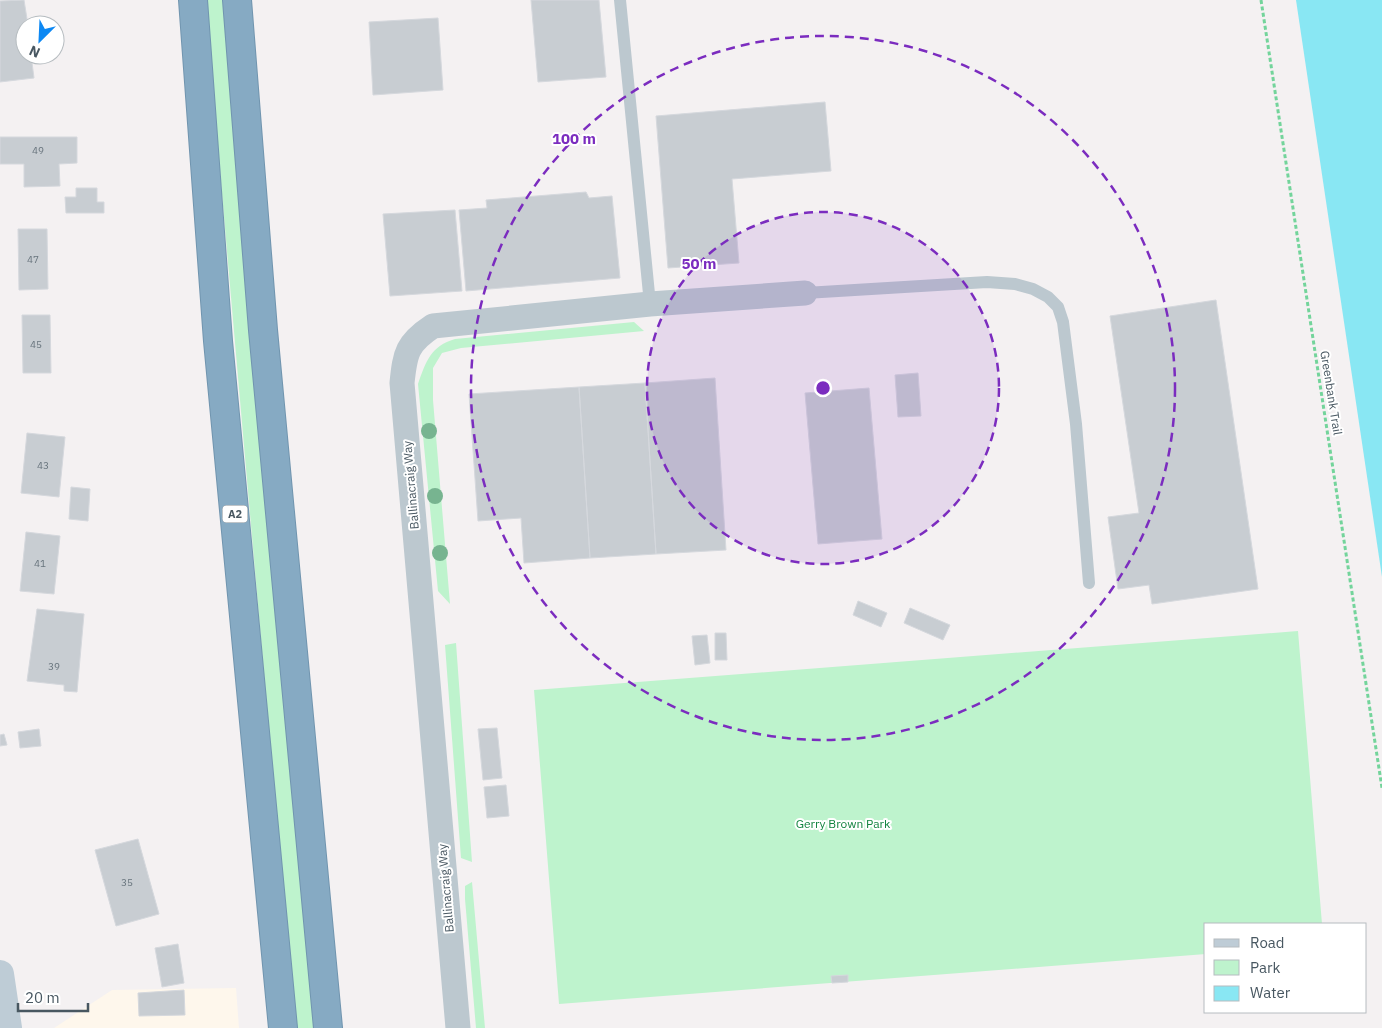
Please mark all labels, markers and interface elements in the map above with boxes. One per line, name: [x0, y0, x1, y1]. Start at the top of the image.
north arrow: [15, 15, 65, 65]
text: N: [26, 42, 43, 62]
text: 100 m: [552, 129, 596, 148]
house number: 49: [32, 144, 44, 157]
house number: 47: [27, 253, 39, 266]
text: 50 m: [682, 254, 716, 273]
house number: 45: [30, 338, 42, 351]
street label: Greenbank Trail: [1317, 350, 1346, 436]
centre of rings: [814, 379, 832, 397]
street label: Ballinacraig Way: [399, 440, 422, 530]
house number: 43: [37, 459, 49, 472]
road number: A2: [222, 506, 248, 522]
house number: 41: [34, 557, 46, 570]
house number: 39: [48, 660, 60, 673]
park label: Gerry Brown Park: [796, 816, 891, 831]
street label: Ballinacraig Way: [434, 843, 457, 933]
house number: 35: [121, 876, 133, 889]
legend: [1204, 923, 1367, 1013]
text: Road: [1250, 933, 1285, 952]
text: Park: [1250, 958, 1280, 977]
scale bar: [18, 980, 88, 1012]
text: Water: [1250, 983, 1291, 1002]
text: 20 m: [25, 988, 60, 1007]

